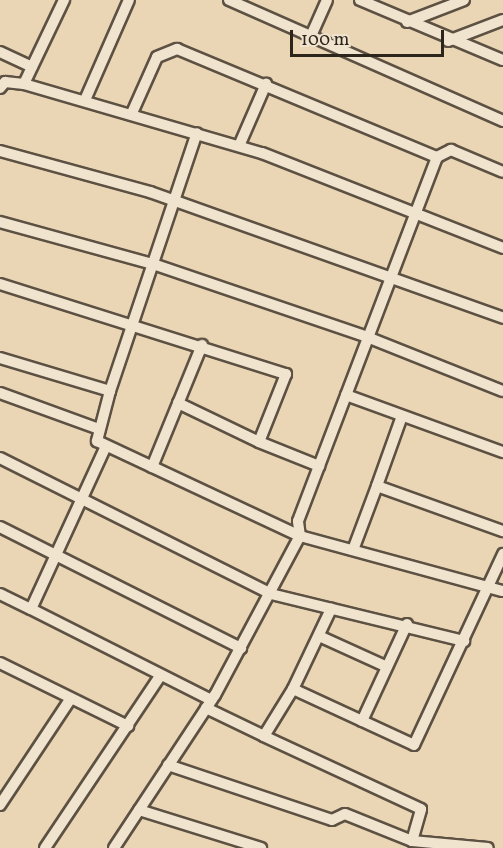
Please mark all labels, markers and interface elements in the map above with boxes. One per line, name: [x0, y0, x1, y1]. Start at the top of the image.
scale bar: [293, 18, 448, 56]
text: 100 m: [301, 28, 350, 53]

